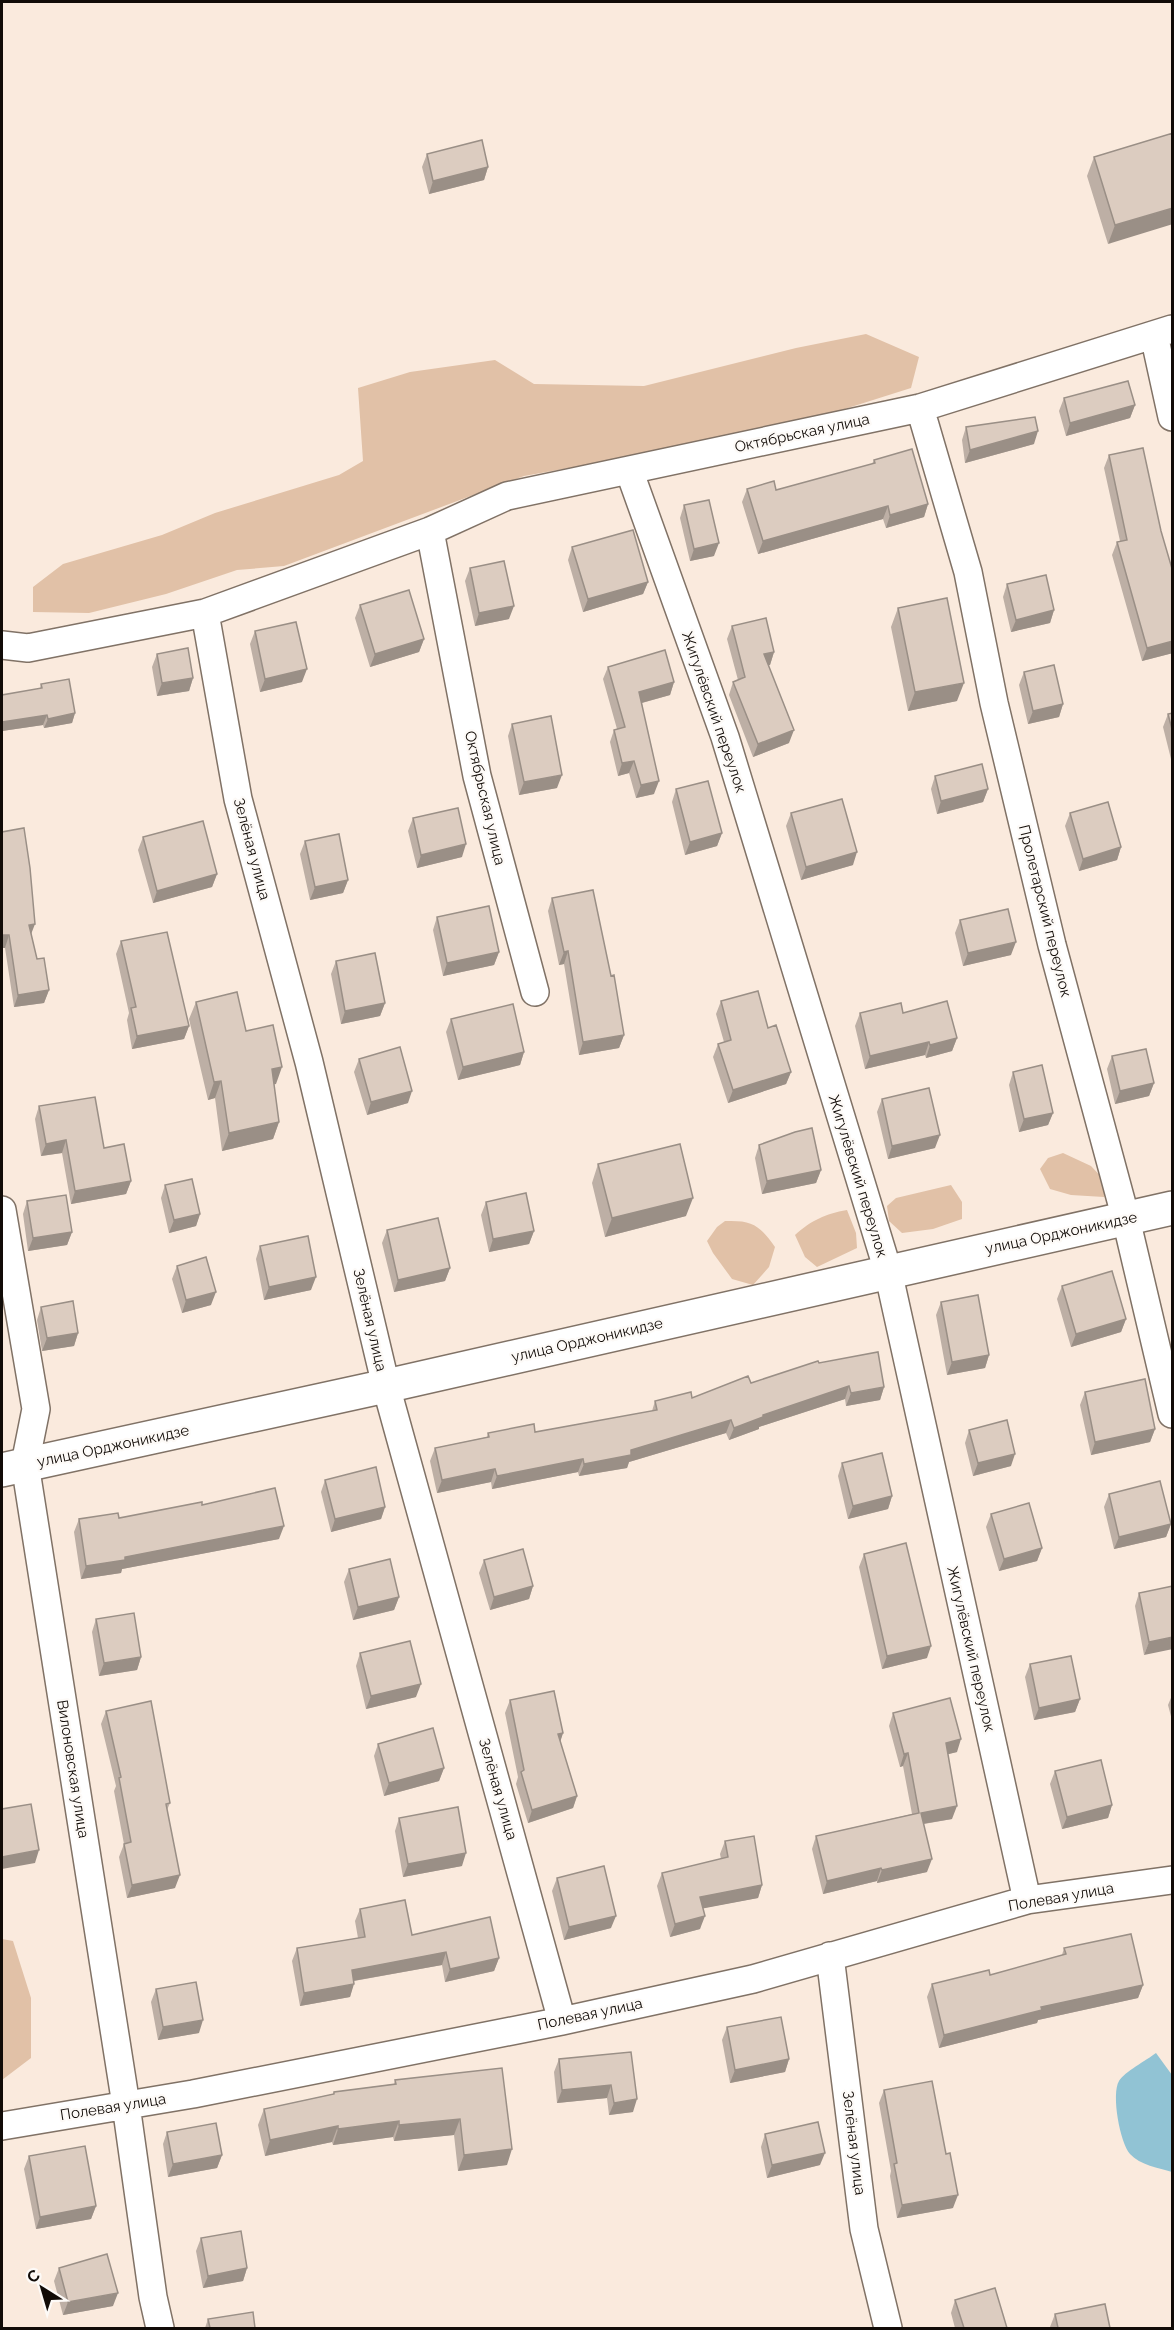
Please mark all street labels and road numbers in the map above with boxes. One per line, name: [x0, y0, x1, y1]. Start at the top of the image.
street label: Октябрьская улица: [733, 410, 871, 456]
street label: Жигулёвский переулок: [678, 629, 750, 795]
street label: Октябрьская улица: [461, 729, 509, 867]
street label: Зелёная улица: [230, 796, 274, 902]
street label: Пролетарский переулок: [1015, 823, 1075, 999]
street label: Жигулёвский переулок: [825, 1092, 891, 1260]
street label: улица Орджоникидзе: [983, 1208, 1139, 1258]
street label: Зелёная улица: [349, 1267, 391, 1373]
street label: улица Орджоникидзе: [509, 1314, 665, 1366]
street label: улица Орджоникидзе: [35, 1421, 191, 1471]
street label: Жигулёвский переулок: [943, 1564, 999, 1734]
street label: Вилоновская улица: [53, 1699, 93, 1839]
street label: Зелёная улица: [475, 1736, 521, 1842]
street label: Полевая улица: [1007, 1879, 1115, 1915]
street label: Полевая улица: [536, 1994, 644, 2034]
street label: Полевая улица: [59, 2090, 167, 2124]
street label: Зелёная улица: [839, 2090, 869, 2196]

